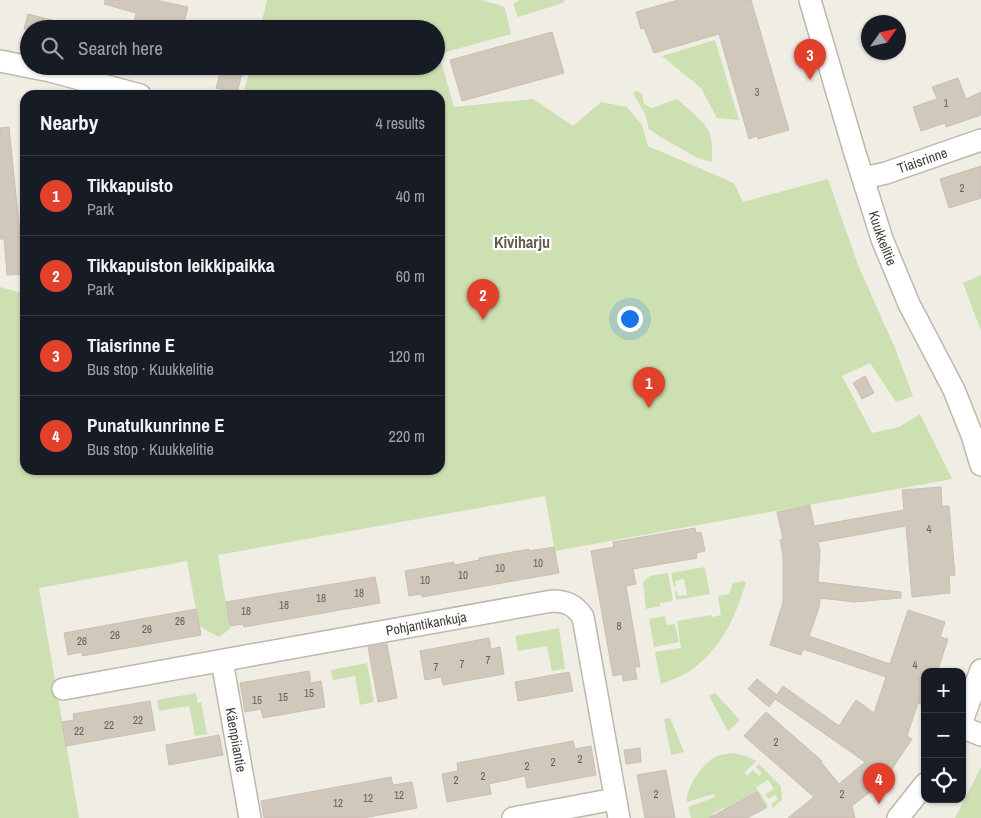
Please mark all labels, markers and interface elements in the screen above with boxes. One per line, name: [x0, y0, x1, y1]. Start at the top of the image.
north arrow: [861, 15, 906, 60]
search box: [20, 20, 445, 75]
icon: search: [38, 34, 66, 62]
text: Search here: [78, 35, 163, 61]
pin: 3: [794, 39, 826, 80]
house number: 3: [754, 85, 760, 99]
house number: 1: [943, 96, 949, 110]
text: Nearby: [40, 108, 98, 137]
text: 4 results: [375, 112, 425, 134]
street label: Tiaisrinne: [895, 143, 950, 177]
text: Tikkapuisto: [87, 172, 173, 198]
house number: 2: [959, 181, 965, 195]
text: 1: [52, 185, 60, 207]
text: 40 m: [396, 185, 425, 207]
text: Park: [87, 198, 114, 220]
street label: Kuukkelitie: [865, 209, 901, 268]
district label: Kiviharju: [494, 231, 550, 253]
text: Tikkapuiston leikkipaikka: [87, 252, 275, 278]
text: 2: [52, 265, 60, 287]
text: 60 m: [396, 265, 425, 287]
text: Park: [87, 278, 114, 300]
pin: 2: [467, 279, 499, 320]
your location: [617, 306, 643, 332]
text: Tiaisrinne E: [87, 332, 175, 358]
text: 3: [52, 345, 60, 367]
text: 120 m: [389, 345, 425, 367]
text: Bus stop · Kuukkelitie: [87, 358, 214, 380]
pin: 1: [633, 367, 665, 408]
text: Punatulkunrinne E: [87, 412, 225, 438]
text: 4: [52, 425, 60, 447]
text: 220 m: [389, 425, 425, 447]
text: Bus stop · Kuukkelitie: [87, 438, 214, 460]
house number: 4: [926, 522, 932, 536]
house number: 10: [533, 556, 543, 570]
house number: 10: [495, 561, 505, 575]
house number: 10: [458, 568, 468, 582]
house number: 10: [420, 573, 430, 587]
house number: 18: [354, 586, 364, 600]
house number: 18: [316, 591, 326, 605]
house number: 18: [279, 598, 289, 612]
house number: 18: [241, 604, 251, 618]
street label: Pohjantikankuja: [384, 607, 469, 640]
house number: 26: [175, 614, 185, 628]
house number: 8: [616, 619, 622, 633]
house number: 26: [142, 622, 152, 636]
house number: 26: [110, 628, 120, 642]
house number: 26: [77, 634, 87, 648]
house number: 7: [485, 653, 491, 667]
house number: 7: [459, 657, 465, 671]
house number: 4: [912, 658, 918, 672]
house number: 7: [433, 660, 439, 674]
map controls: [921, 668, 966, 803]
button: +: [921, 668, 966, 713]
house number: 15: [304, 686, 314, 700]
house number: 15: [278, 690, 288, 704]
house number: 15: [252, 693, 262, 707]
street label: Käenpiiantie: [221, 706, 251, 773]
house number: 22: [133, 713, 143, 727]
button: −: [921, 713, 966, 758]
house number: 22: [104, 718, 114, 732]
house number: 22: [74, 724, 84, 738]
house number: 2: [773, 735, 779, 749]
house number: 2: [577, 752, 583, 766]
house number: 2: [550, 755, 556, 769]
button: locate: [921, 758, 966, 803]
house number: 2: [524, 759, 530, 773]
pin: 4: [863, 763, 895, 804]
house number: 2: [480, 769, 486, 783]
house number: 2: [453, 773, 459, 787]
house number: 2: [653, 787, 659, 801]
house number: 2: [839, 787, 845, 801]
house number: 12: [394, 788, 404, 802]
house number: 12: [363, 791, 373, 805]
house number: 12: [333, 796, 343, 810]

